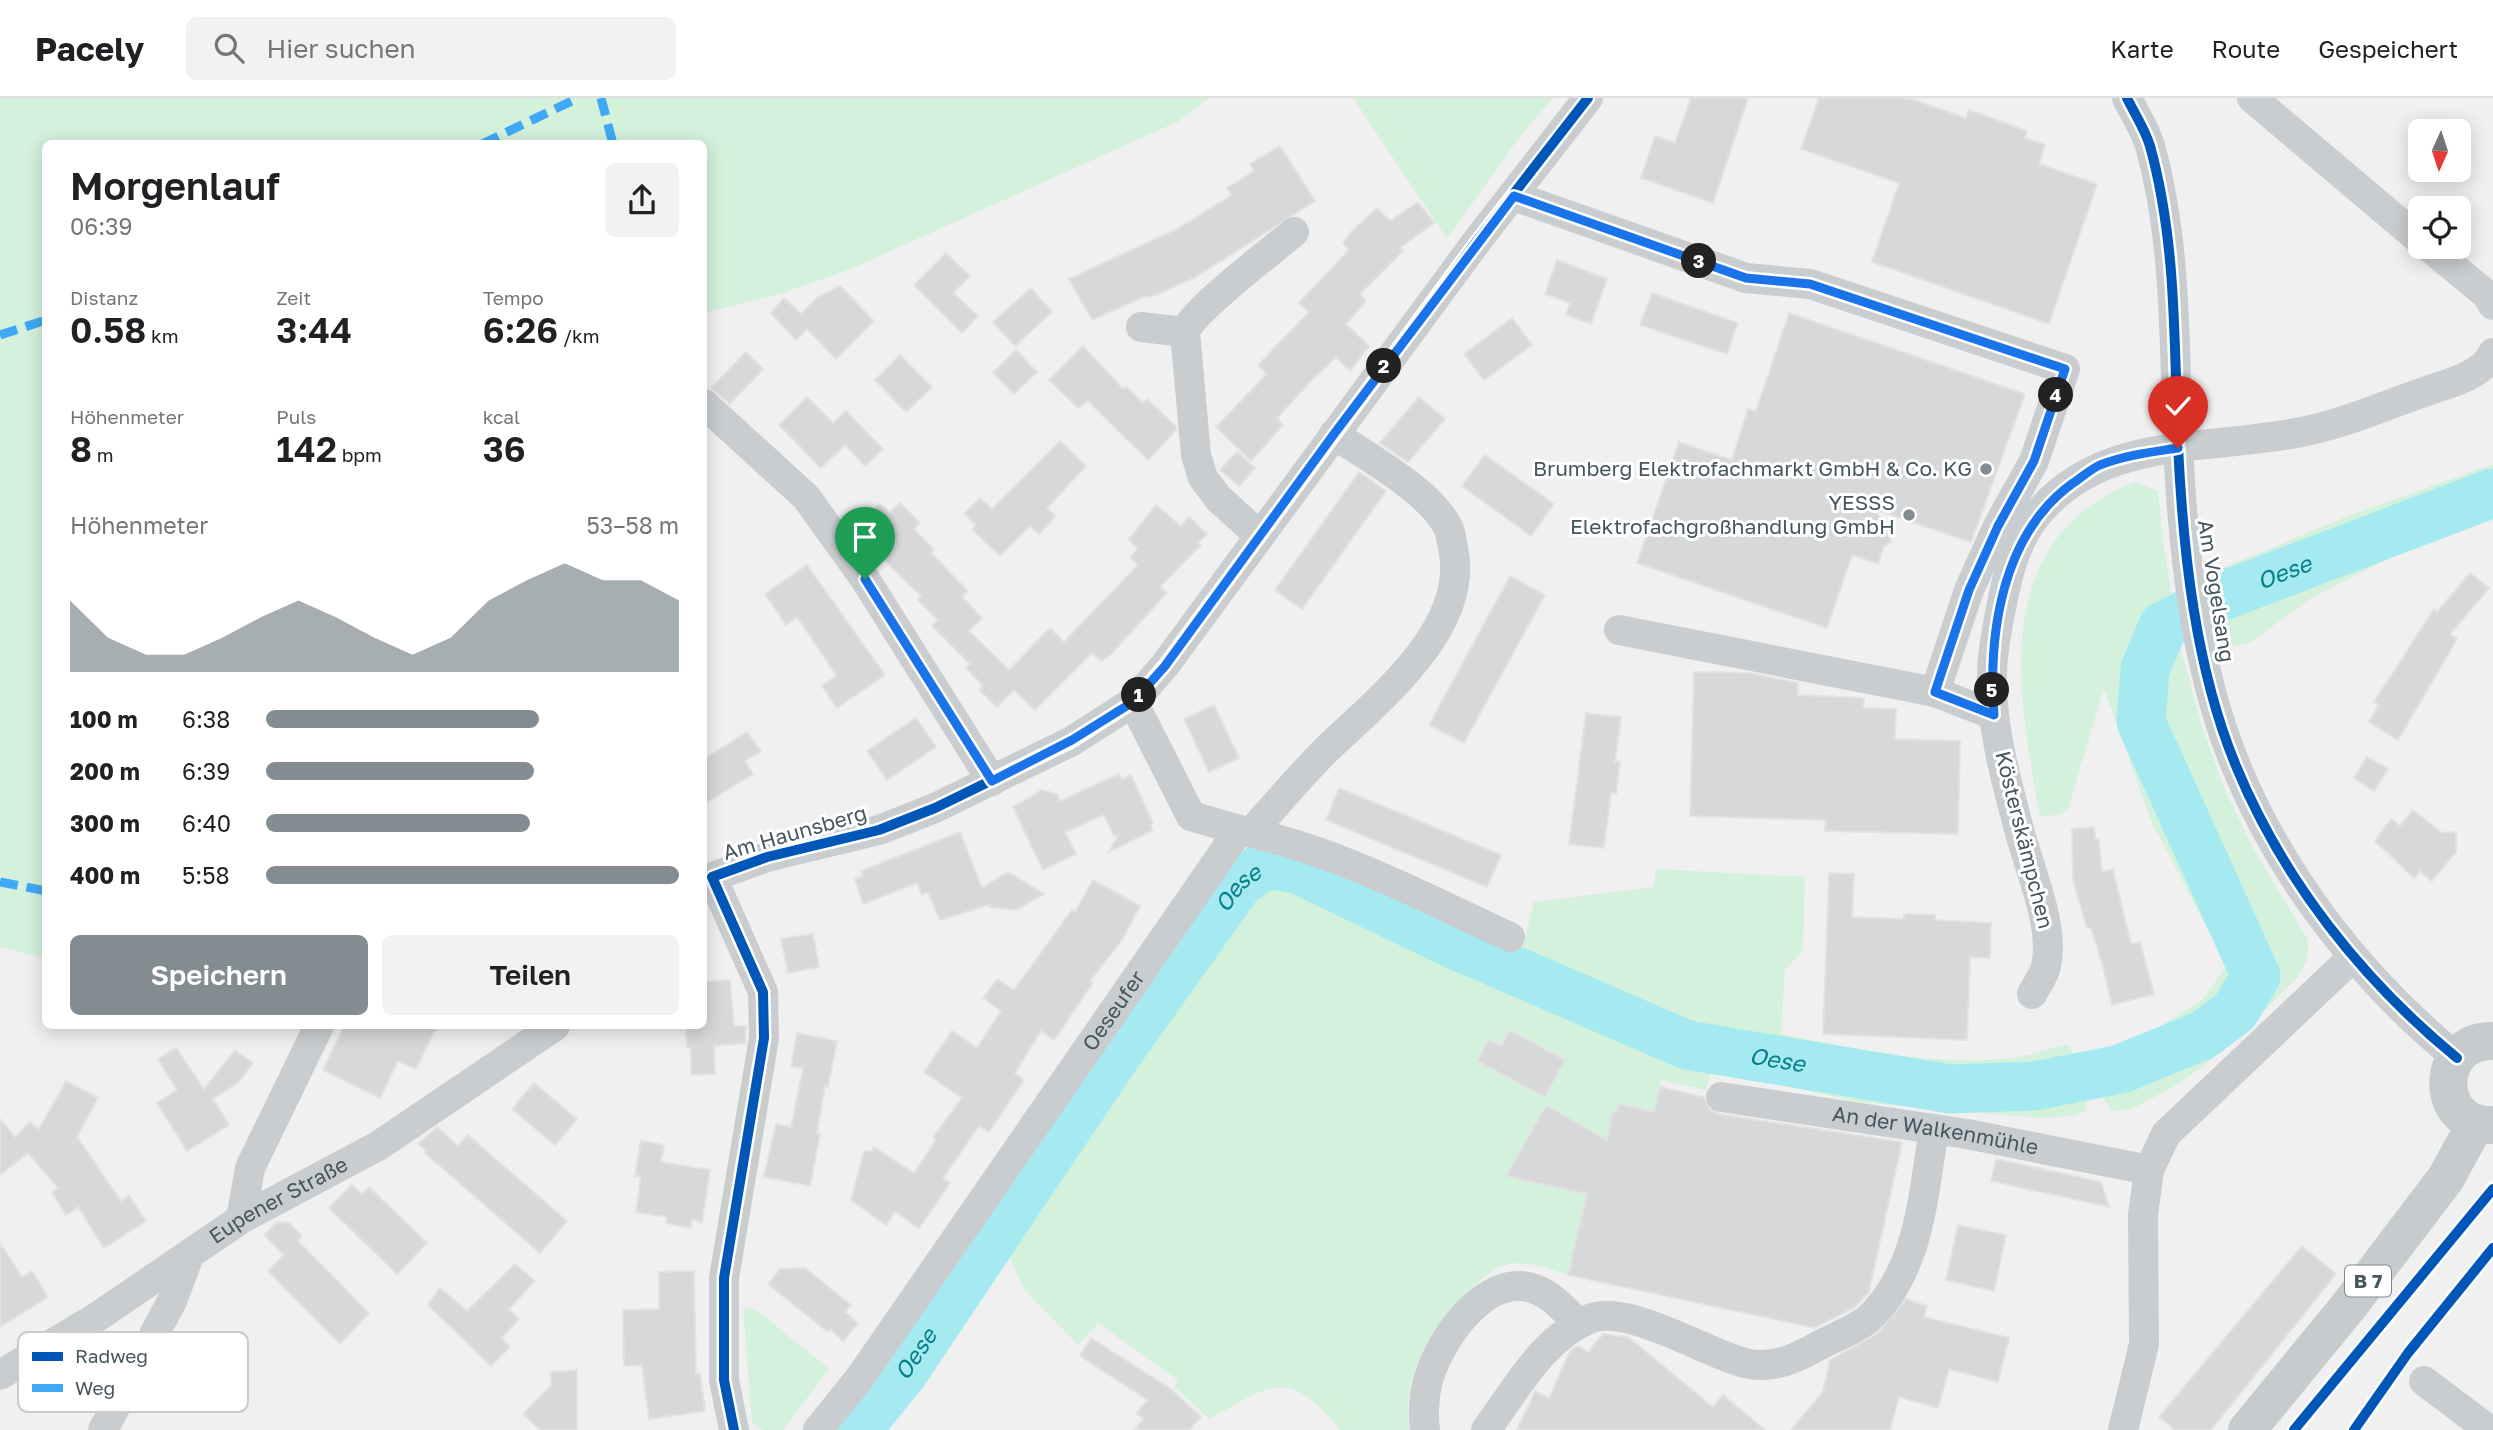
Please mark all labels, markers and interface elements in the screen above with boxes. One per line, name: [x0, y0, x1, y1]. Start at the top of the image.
search box: [186, 17, 676, 80]
text: Pacely: [35, 29, 144, 68]
icon: search: [210, 29, 248, 67]
text: Hier suchen: [266, 33, 416, 64]
text: Karte: [2110, 34, 2174, 63]
text: Route: [2212, 34, 2280, 63]
text: Gespeichert: [2318, 34, 2458, 63]
north arrow: [2408, 119, 2471, 182]
map controls: [2408, 119, 2471, 259]
text: Morgenlauf: [70, 163, 280, 208]
button: share: [605, 163, 679, 237]
button: locate: [2408, 196, 2471, 259]
text: 06:39: [70, 212, 132, 240]
pin: 3: [1682, 244, 1716, 278]
text: 3: [1693, 249, 1704, 272]
text: Distanz: [70, 286, 138, 309]
text: Zeit: [276, 286, 311, 309]
text: Tempo: [483, 286, 544, 309]
text: 0.58: [70, 309, 146, 351]
text: 3:44: [276, 309, 352, 351]
text: 6:26: [483, 309, 558, 351]
text: km: [146, 324, 179, 347]
text: /km: [558, 324, 600, 347]
pin: 2: [1366, 348, 1402, 384]
text: 2: [1378, 354, 1389, 377]
pin: [2148, 376, 2208, 448]
pin: 4: [2038, 378, 2074, 412]
text: 4: [2050, 383, 2061, 406]
icon: check: [2159, 387, 2197, 425]
text: Höhenmeter: [70, 405, 184, 428]
text: Puls: [276, 405, 316, 428]
text: kcal: [483, 405, 520, 428]
text: 8: [70, 428, 92, 470]
text: 142: [276, 428, 337, 470]
text: 36: [483, 428, 526, 470]
text: m: [92, 443, 114, 466]
text: bpm: [337, 443, 382, 466]
place label: Brumberg Elektrofachmarkt GmbH & Co. KG: [1533, 455, 1972, 481]
marker: Brumberg Elektrofachmarkt GmbH & Co. KG: [1978, 461, 1994, 477]
place label: YESSS Elektrofachgroßhandlung GmbH: [1570, 489, 1895, 539]
pin: [835, 507, 895, 579]
marker: YESSS Elektrofachgroßhandlung GmbH: [1901, 507, 1917, 523]
text: Höhenmeter: [70, 511, 208, 539]
text: 53–58 m: [587, 511, 679, 539]
icon: arrive: [846, 518, 884, 556]
street label: Am Vogelsang: [2193, 518, 2241, 664]
water label: Oese: [2253, 548, 2317, 595]
pin: 5: [1974, 672, 2010, 708]
pin: 1: [1122, 678, 1156, 712]
text: 5: [1986, 678, 1997, 701]
text: 1: [1134, 683, 1143, 706]
text: 100 m: [70, 705, 138, 733]
text: 6:38: [182, 705, 230, 733]
street label: Kösterskämpchen: [1990, 748, 2060, 931]
text: 200 m: [70, 757, 140, 785]
text: 6:39: [182, 757, 230, 785]
street label: Am Haunsberg: [720, 799, 870, 865]
text: 300 m: [70, 809, 140, 837]
text: 6:40: [182, 809, 231, 837]
water label: Oese: [1208, 856, 1267, 917]
text: 400 m: [70, 861, 140, 889]
text: 5:58: [182, 861, 230, 889]
button: Speichern: [70, 935, 368, 1015]
button: Teilen: [382, 935, 679, 1015]
street label: Oeseufer: [1076, 965, 1150, 1055]
water label: Oese: [1747, 1041, 1809, 1078]
street label: An der Walkenmühle: [1831, 1100, 2041, 1160]
street label: Eupener Straße: [204, 1151, 352, 1249]
road number: B 7: [2345, 1266, 2391, 1296]
water label: Oese: [888, 1321, 943, 1385]
legend: [18, 1332, 248, 1412]
text: Radweg: [75, 1344, 148, 1367]
text: Weg: [75, 1376, 115, 1399]

